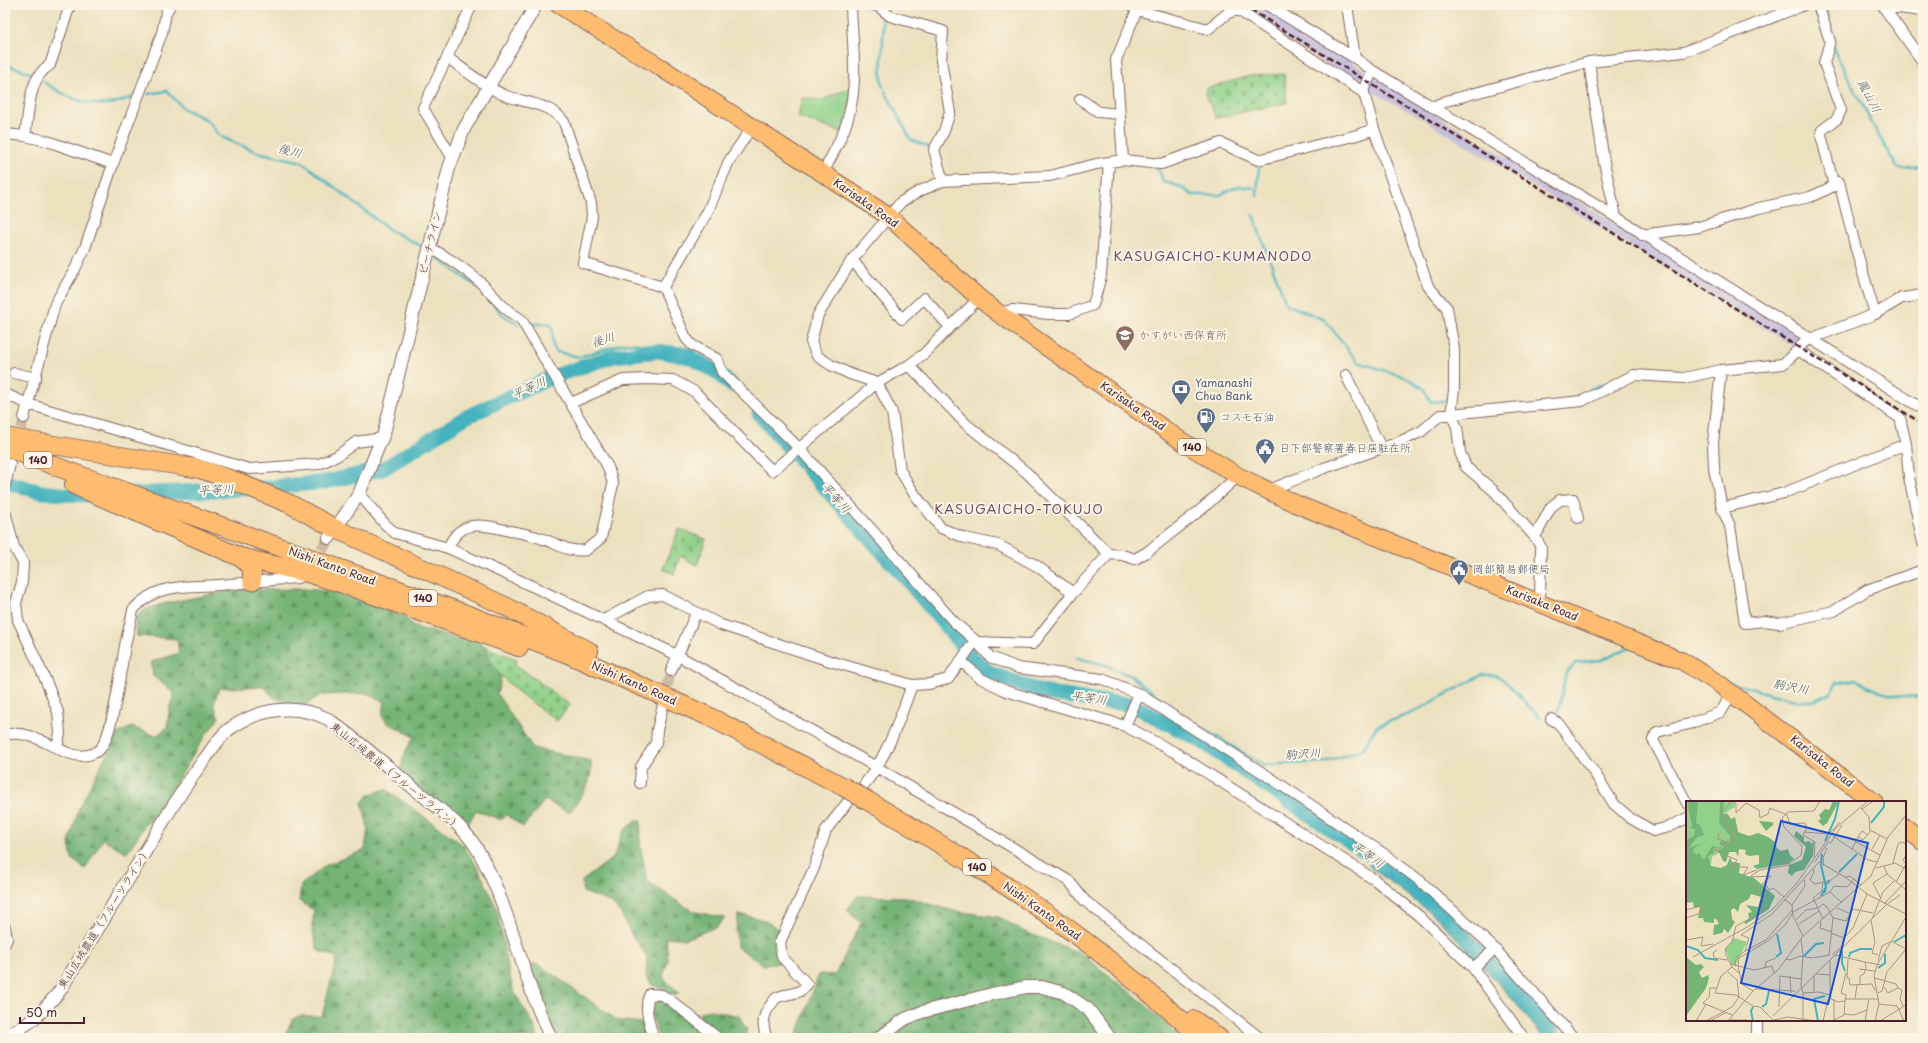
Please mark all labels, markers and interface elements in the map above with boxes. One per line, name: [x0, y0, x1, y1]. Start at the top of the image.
water label: 鳳山川: [1853, 75, 1886, 116]
water label: 後川: [276, 138, 304, 162]
street label: Karisaka Road: [830, 174, 903, 232]
street label: ピーチライン: [413, 209, 446, 276]
district label: KASUGAICHO-KUMANODO: [1113, 246, 1313, 265]
school or university icon: かすがい西保育所: [1114, 324, 1136, 352]
place label: かすがい西保育所: [1139, 326, 1227, 343]
water label: 後川: [589, 327, 617, 351]
water label: 平等川: [508, 371, 549, 403]
place label: Yamanashi Chuo Bank: [1195, 374, 1253, 404]
street label: Karisaka Road: [1097, 377, 1170, 435]
bank icon: Yamanashi Chuo Bank: [1170, 378, 1192, 406]
fuel station icon: コスモ石油: [1195, 406, 1217, 434]
place label: コスモ石油: [1220, 408, 1275, 425]
public building icon: 日下部警察署春日居駐在所: [1254, 437, 1276, 465]
road number: 140: [1178, 439, 1206, 455]
place label: 日下部警察署春日居駐在所: [1279, 439, 1411, 456]
road number: 140: [24, 452, 52, 468]
water label: 平等川: [818, 478, 855, 517]
water label: 平等川: [197, 479, 234, 499]
district label: KASUGAICHO-TOKUJO: [934, 499, 1104, 518]
street label: Nishi Kanto Road: [286, 542, 379, 589]
public building icon: 岡部簡易郵便局: [1448, 558, 1470, 586]
place label: 岡部簡易郵便局: [1473, 560, 1550, 577]
street label: Karisaka Road: [1503, 580, 1581, 625]
road number: 140: [409, 590, 437, 606]
street label: Nishi Kanto Road: [589, 656, 680, 709]
water label: 駒沢川: [1772, 674, 1811, 698]
water label: 平等川: [1070, 686, 1108, 708]
street label: 東山広域農道（フルーツライン）: [327, 717, 466, 834]
street label: Karisaka Road: [1787, 730, 1858, 791]
water label: 駒沢川: [1284, 743, 1322, 763]
inset map: [1686, 801, 1906, 1021]
water label: 平等川: [1349, 836, 1388, 872]
street label: 東山広域農道（フルーツライン）: [53, 844, 154, 992]
road number: 140: [963, 859, 991, 875]
street label: Nishi Kanto Road: [1000, 877, 1085, 944]
scale bar: [20, 999, 84, 1025]
text: 50 m: [26, 1003, 57, 1021]

